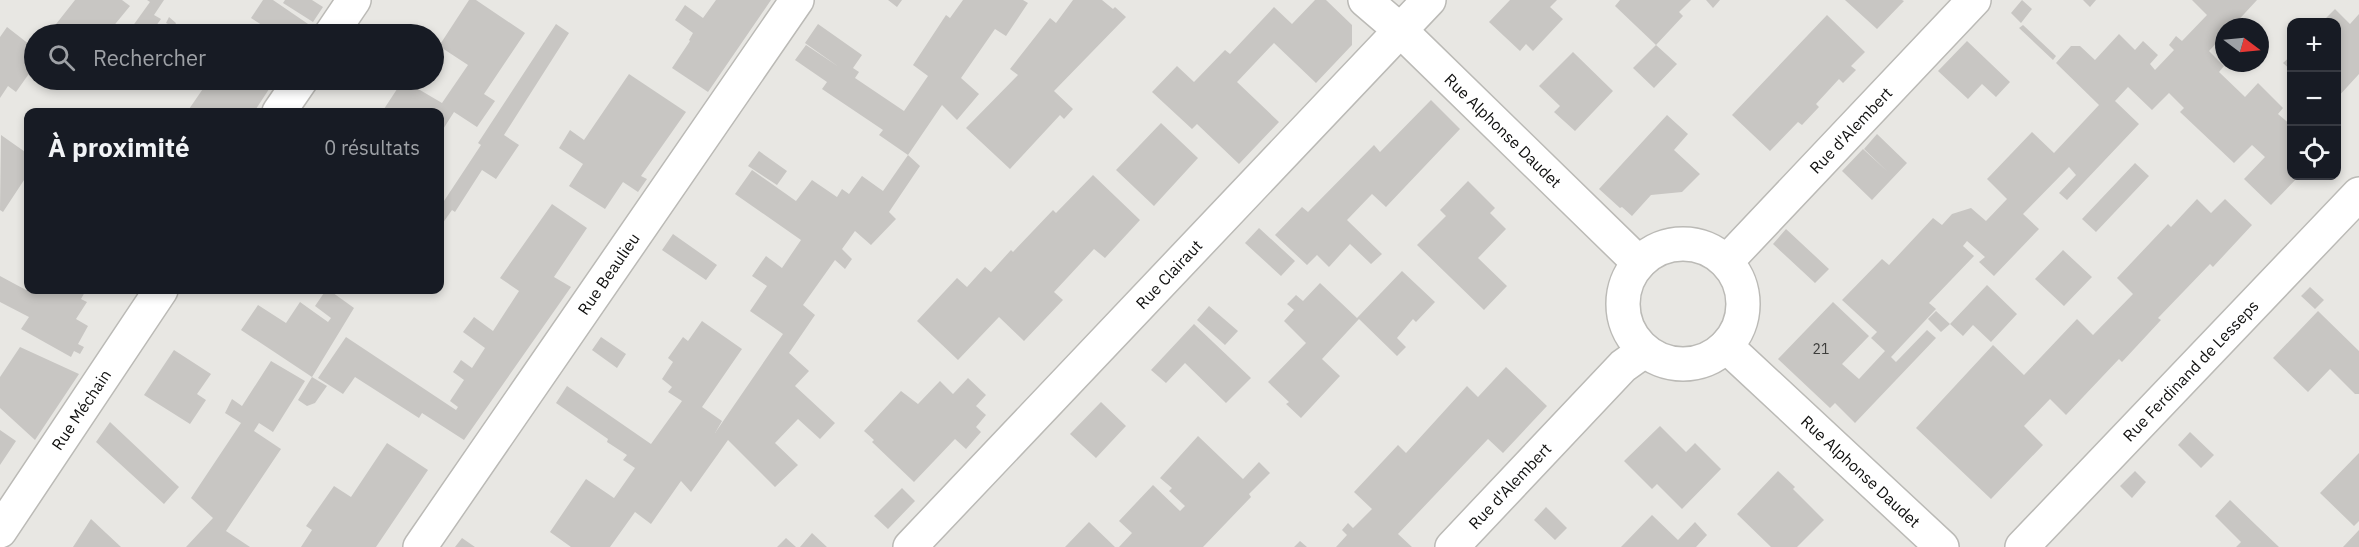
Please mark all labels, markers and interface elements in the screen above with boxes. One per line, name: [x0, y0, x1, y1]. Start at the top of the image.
north arrow: [2215, 18, 2269, 72]
map controls: [2287, 18, 2341, 180]
button: +: [2287, 18, 2341, 72]
search box: [24, 24, 444, 90]
icon: search: [45, 41, 78, 74]
text: Rechercher: [93, 43, 206, 72]
street label: Rue Alphonse Daudet: [1440, 69, 1566, 192]
button: −: [2287, 72, 2341, 126]
street label: Rue d'Alembert: [1805, 83, 1896, 178]
button: locate: [2287, 126, 2341, 180]
text: À proximité: [48, 130, 190, 164]
text: 0 résultats: [324, 134, 420, 161]
street label: Rue Beaulieu: [573, 229, 644, 318]
street label: Rue Clairaut: [1131, 235, 1206, 313]
street label: Rue Ferdinand de Lesseps: [2118, 296, 2263, 445]
house number: 21: [1813, 340, 1829, 358]
street label: Rue Méchain: [47, 366, 115, 454]
street label: Rue Alphonse Daudet: [1797, 411, 1924, 532]
street label: Rue d'Alembert: [1464, 439, 1555, 533]

